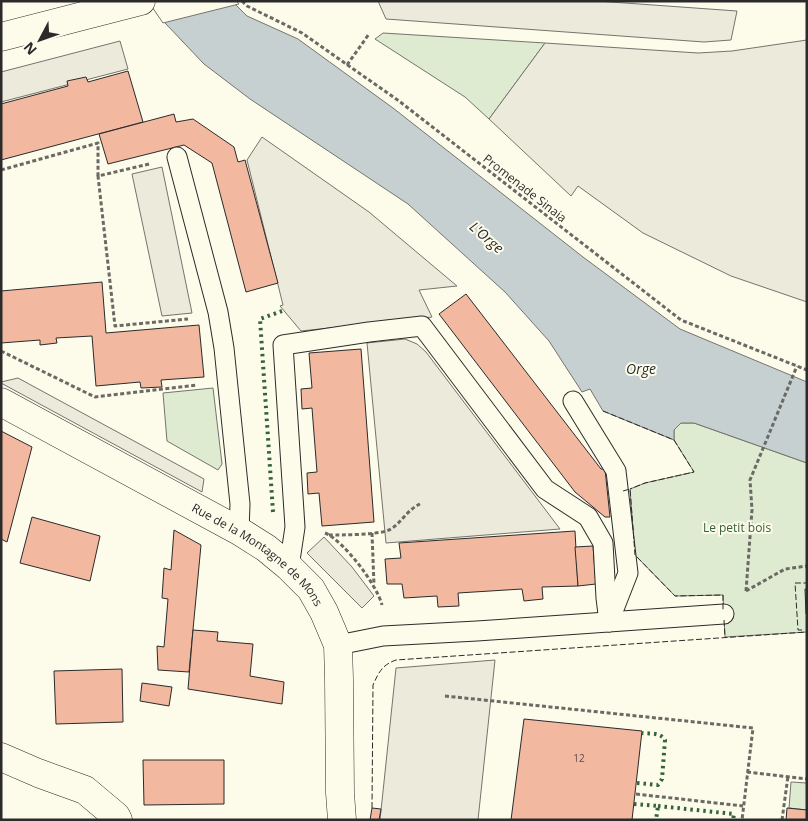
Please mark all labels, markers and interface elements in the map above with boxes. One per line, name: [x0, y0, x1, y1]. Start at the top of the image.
north arrow: [15, 15, 65, 65]
text: N: [19, 38, 41, 59]
street label: Promenade Sinaia: [480, 150, 570, 226]
water label: L'Orge: [466, 217, 508, 257]
water label: Orge: [626, 359, 656, 378]
street label: Rue de la Montagne de Mons: [189, 499, 327, 609]
park label: Le petit bois: [703, 519, 771, 536]
house number: 12: [573, 751, 585, 765]

